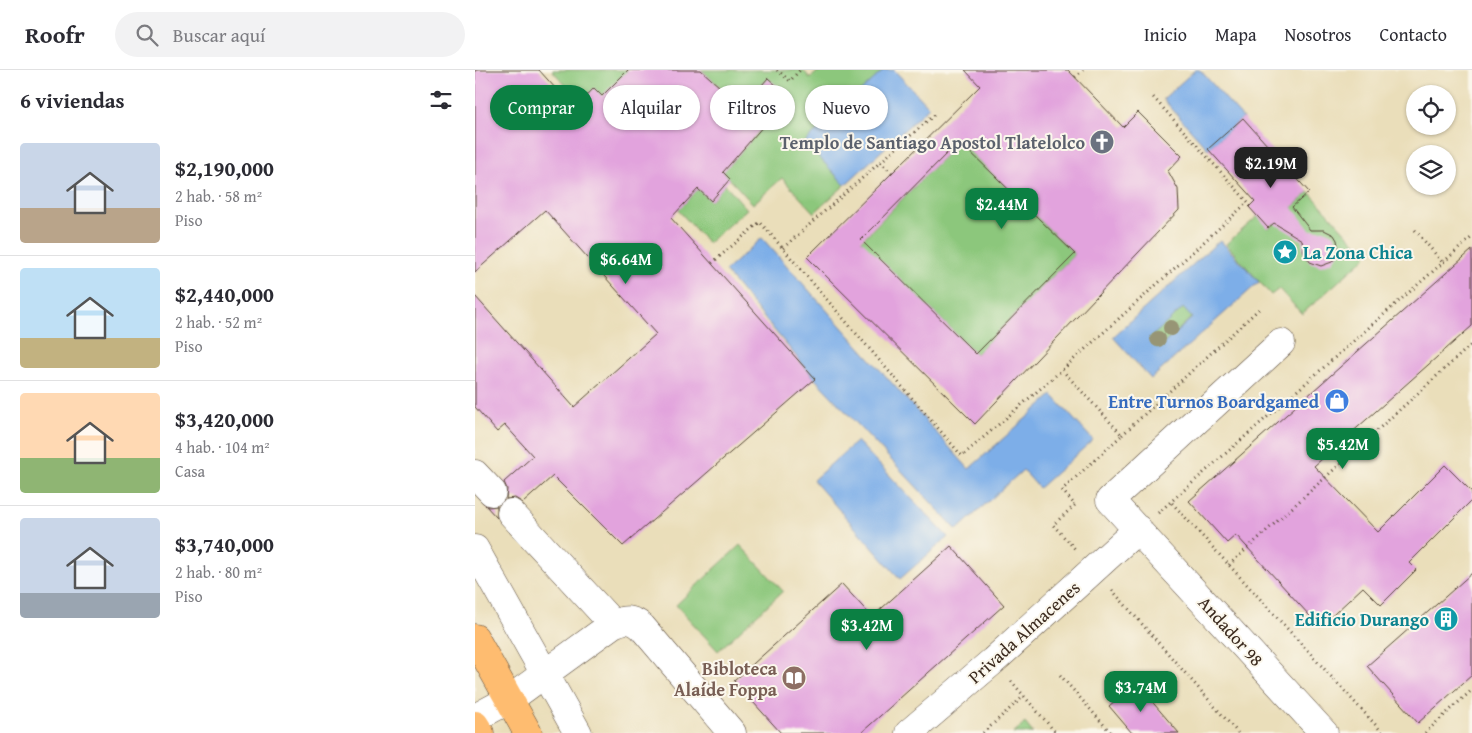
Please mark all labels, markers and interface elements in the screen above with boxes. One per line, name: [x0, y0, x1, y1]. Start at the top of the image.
search box: [115, 12, 465, 57]
text: Roofr: [25, 17, 85, 52]
icon: search: [133, 21, 161, 49]
text: Buscar aquí: [173, 21, 265, 49]
text: Inicio: [1144, 21, 1187, 48]
text: Mapa: [1215, 21, 1256, 48]
text: Nosotros: [1284, 21, 1352, 48]
text: Contacto: [1380, 21, 1447, 48]
text: 6 viviendas: [20, 85, 125, 116]
chip: Comprar: [490, 85, 593, 130]
chip: Alquilar: [603, 85, 700, 130]
chip: Filtros: [710, 85, 795, 130]
chip: Nuevo: [805, 85, 888, 130]
map controls: [1406, 85, 1456, 195]
button: locate: [1406, 85, 1456, 135]
icon: filters: [427, 86, 455, 114]
place label: Templo de Santiago Apostol Tlatelolco: [780, 129, 1085, 156]
church icon: Templo de Santiago Apostol Tlatelolco: [1089, 129, 1115, 155]
button: layers: [1406, 145, 1456, 195]
pin: $2.19M: [1230, 146, 1312, 189]
text: $2.19M: [1245, 151, 1297, 175]
text: $2,190,000: [175, 153, 274, 184]
icon: home: [60, 163, 120, 223]
text: 2 hab. · 58 m²: [175, 184, 262, 208]
pin: $2.44M: [961, 188, 1043, 230]
text: $2.44M: [976, 192, 1028, 216]
text: Piso: [175, 208, 203, 232]
place icon: La Zona Chica: [1272, 239, 1298, 265]
place label: La Zona Chica: [1303, 239, 1414, 266]
pin: $6.64M: [585, 242, 667, 285]
text: $6.64M: [600, 247, 652, 271]
text: $2,440,000: [175, 279, 274, 310]
icon: home: [60, 288, 120, 348]
text: 2 hab. · 52 m²: [175, 310, 262, 334]
text: Piso: [175, 334, 203, 358]
place label: Entre Turnos Boardgamed: [1108, 388, 1320, 415]
shop icon: Entre Turnos Boardgamed: [1324, 388, 1350, 414]
text: $3,420,000: [175, 404, 274, 435]
icon: home: [60, 413, 120, 473]
pin: $5.42M: [1302, 428, 1384, 470]
text: $5.42M: [1317, 432, 1369, 456]
text: 4 hab. · 104 m²: [175, 435, 270, 459]
text: Casa: [175, 459, 205, 483]
text: $3,740,000: [175, 529, 274, 560]
icon: home: [60, 538, 120, 598]
text: 2 hab. · 80 m²: [175, 560, 262, 584]
street label: Privada Almacenes: [962, 574, 1086, 690]
text: Piso: [175, 584, 203, 608]
street label: Andador 98: [1192, 590, 1270, 672]
place label: Edificio Durango: [1295, 606, 1429, 633]
building icon: Edificio Durango: [1433, 606, 1459, 632]
pin: $3.42M: [826, 608, 908, 651]
text: $3.42M: [841, 613, 893, 637]
place label: Bibloteca Alaíde Foppa: [674, 655, 778, 703]
library icon: Bibloteca Alaíde Foppa: [781, 665, 807, 691]
pin: $3.74M: [1100, 670, 1182, 713]
text: $3.74M: [1115, 675, 1167, 699]

